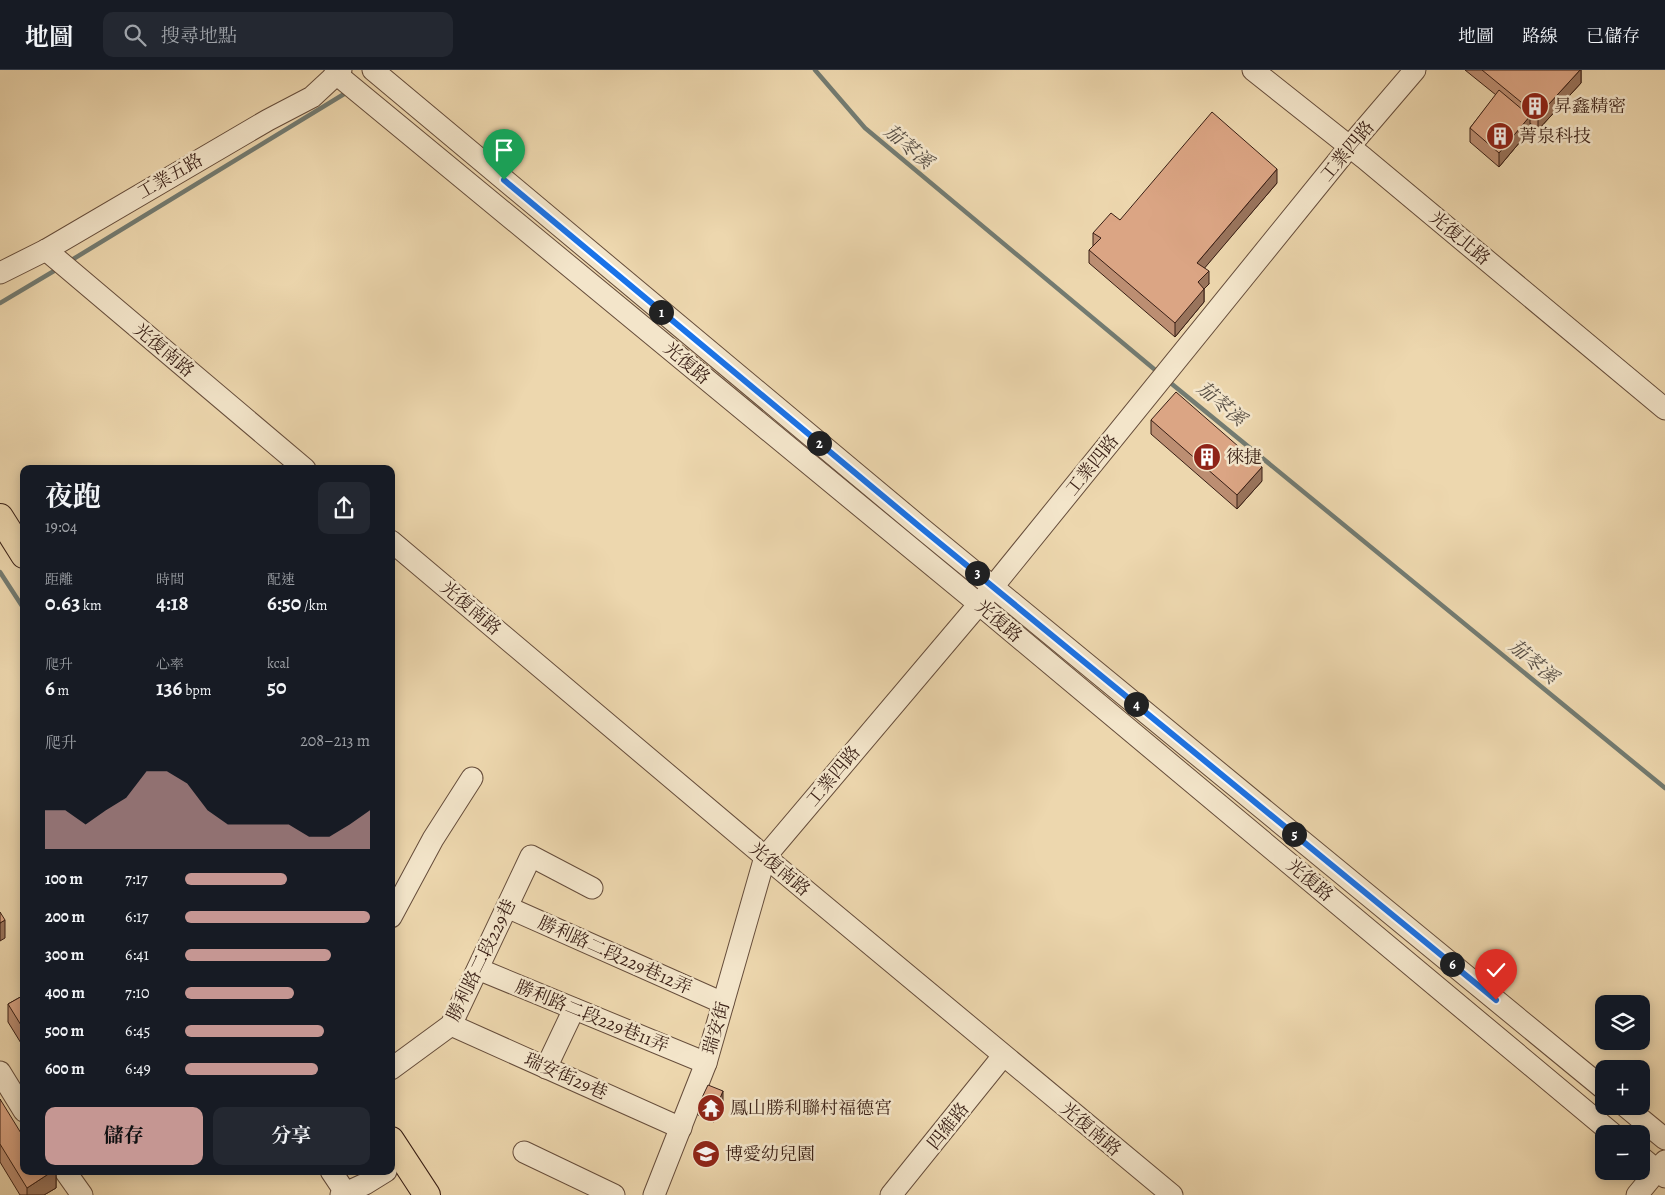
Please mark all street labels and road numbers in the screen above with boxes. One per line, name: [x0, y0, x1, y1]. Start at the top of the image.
street label: 工業四路: [1315, 116, 1379, 186]
street label: 工業五路: [133, 148, 207, 204]
street label: 光復北路: [1425, 206, 1495, 270]
street label: 光復南路: [129, 318, 199, 382]
street label: 光復路: [659, 336, 715, 390]
street label: 工業四路: [1060, 429, 1124, 501]
street label: 光復南路: [436, 576, 506, 640]
street label: 光復路: [971, 594, 1027, 648]
street label: 工業四路: [801, 741, 865, 811]
street label: 光復南路: [745, 837, 815, 901]
street label: 光復路: [1282, 853, 1338, 907]
street label: 勝利路二段229巷: [441, 895, 521, 1025]
street label: 勝利路二段229巷12弄: [534, 910, 696, 1000]
street label: 勝利路二段229巷11弄: [512, 974, 672, 1058]
street label: 瑞安街: [697, 999, 735, 1057]
street label: 瑞安街29巷: [521, 1047, 611, 1105]
street label: 四維路: [922, 1097, 974, 1155]
street label: 光復南路: [1056, 1097, 1126, 1161]

